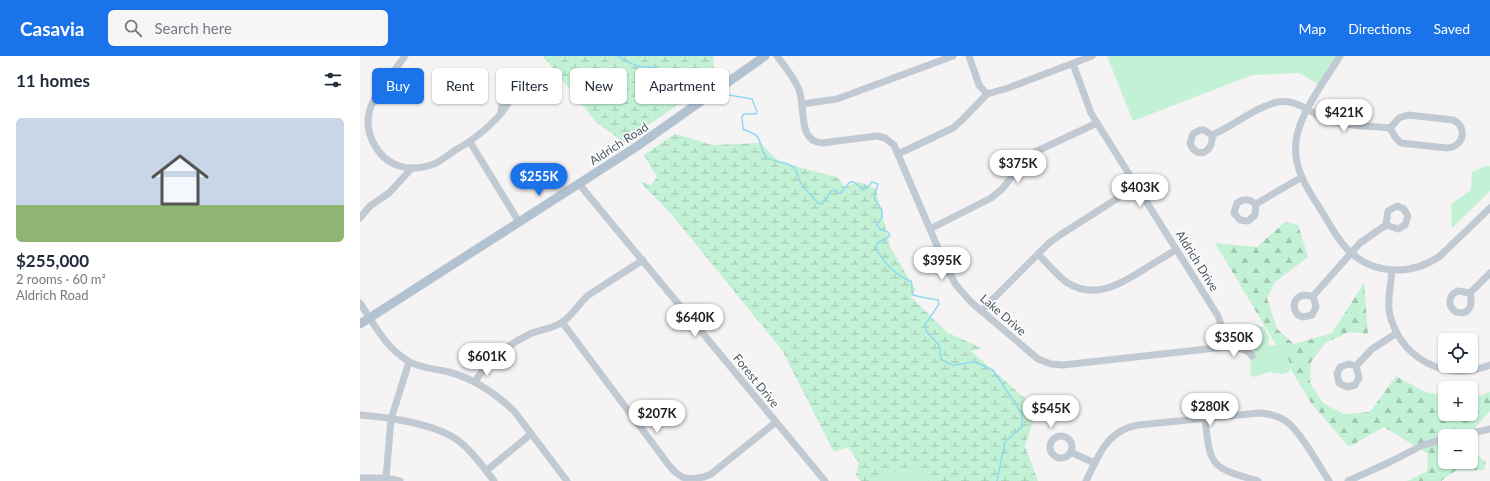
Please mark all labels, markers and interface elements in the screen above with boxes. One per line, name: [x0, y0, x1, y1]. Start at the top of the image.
search box: [108, 10, 388, 46]
text: Casavia: [20, 17, 84, 40]
icon: search: [122, 17, 144, 39]
text: Search here: [154, 19, 232, 37]
text: Map: [1299, 20, 1326, 37]
text: Directions: [1348, 20, 1411, 37]
text: Saved: [1433, 20, 1470, 37]
chip: Buy: [372, 68, 424, 104]
chip: Rent: [432, 68, 488, 104]
chip: Filters: [496, 68, 562, 104]
chip: New: [570, 68, 627, 104]
chip: Apartment: [635, 68, 729, 104]
icon: filters: [322, 69, 344, 91]
text: 11 homes: [16, 70, 90, 91]
pin: $421K: [1316, 99, 1372, 133]
text: $421K: [1324, 104, 1364, 120]
street label: Aldrich Road: [587, 119, 651, 168]
icon: home: [144, 144, 216, 216]
pin: $375K: [990, 150, 1046, 184]
text: $375K: [998, 155, 1038, 171]
pin: $255K: [511, 163, 567, 197]
text: $255K: [519, 168, 559, 184]
pin: $403K: [1112, 174, 1168, 208]
text: $403K: [1120, 179, 1160, 195]
street label: Aldrich Drive: [1173, 227, 1222, 294]
pin: $395K: [914, 247, 970, 281]
text: $255,000: [16, 250, 89, 271]
text: $395K: [922, 252, 962, 268]
text: 2 rooms · 60 m²: [16, 271, 106, 287]
text: Aldrich Road: [16, 287, 89, 303]
street label: Lake Drive: [977, 291, 1029, 339]
pin: $640K: [667, 304, 723, 338]
text: $640K: [675, 309, 715, 325]
pin: $350K: [1206, 324, 1262, 358]
text: $350K: [1214, 329, 1254, 345]
map controls: [1438, 333, 1478, 469]
button: locate: [1438, 333, 1478, 373]
pin: $601K: [459, 343, 515, 377]
text: $601K: [467, 348, 507, 364]
street label: Forest Drive: [730, 351, 783, 411]
button: +: [1438, 381, 1478, 421]
pin: $280K: [1182, 393, 1238, 427]
pin: $545K: [1023, 395, 1079, 429]
text: $280K: [1190, 398, 1230, 414]
pin: $207K: [629, 400, 685, 434]
text: $545K: [1031, 400, 1071, 416]
text: $207K: [637, 405, 677, 421]
button: −: [1438, 429, 1478, 469]

